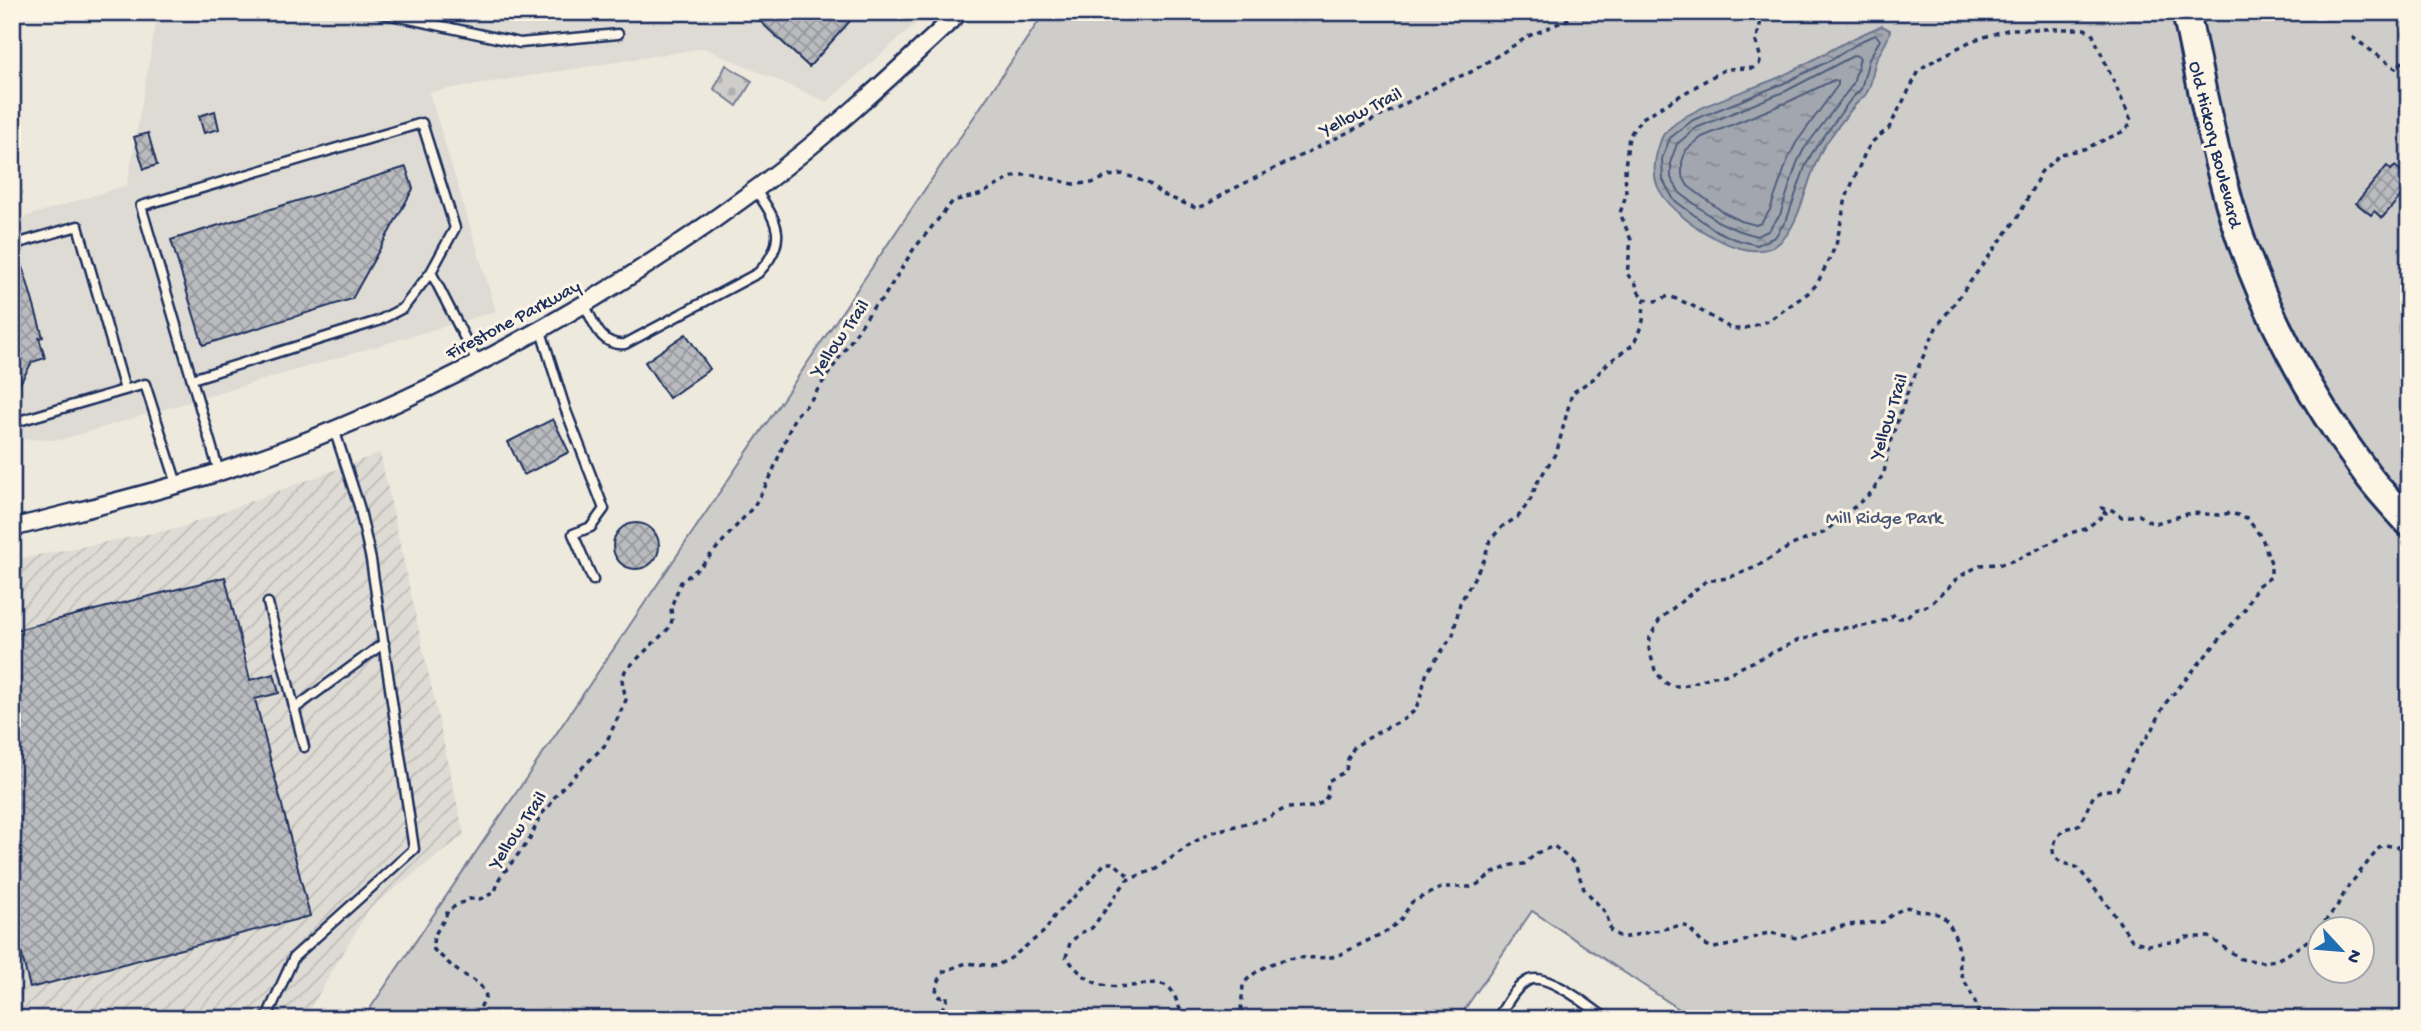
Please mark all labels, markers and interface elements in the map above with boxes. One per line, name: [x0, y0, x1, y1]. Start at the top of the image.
street label: Old Hickory Boulevard: [2182, 59, 2246, 232]
street label: Yellow Trail: [1315, 83, 1407, 144]
street label: Firestone Parkway: [441, 276, 585, 367]
street label: Yellow Trail: [805, 296, 876, 384]
street label: Yellow Trail: [1865, 371, 1915, 465]
park label: Mill Ridge Park: [1826, 508, 1944, 531]
street label: Yellow Trail: [483, 788, 553, 876]
north arrow: [2306, 916, 2376, 986]
text: N: [2340, 945, 2366, 967]

